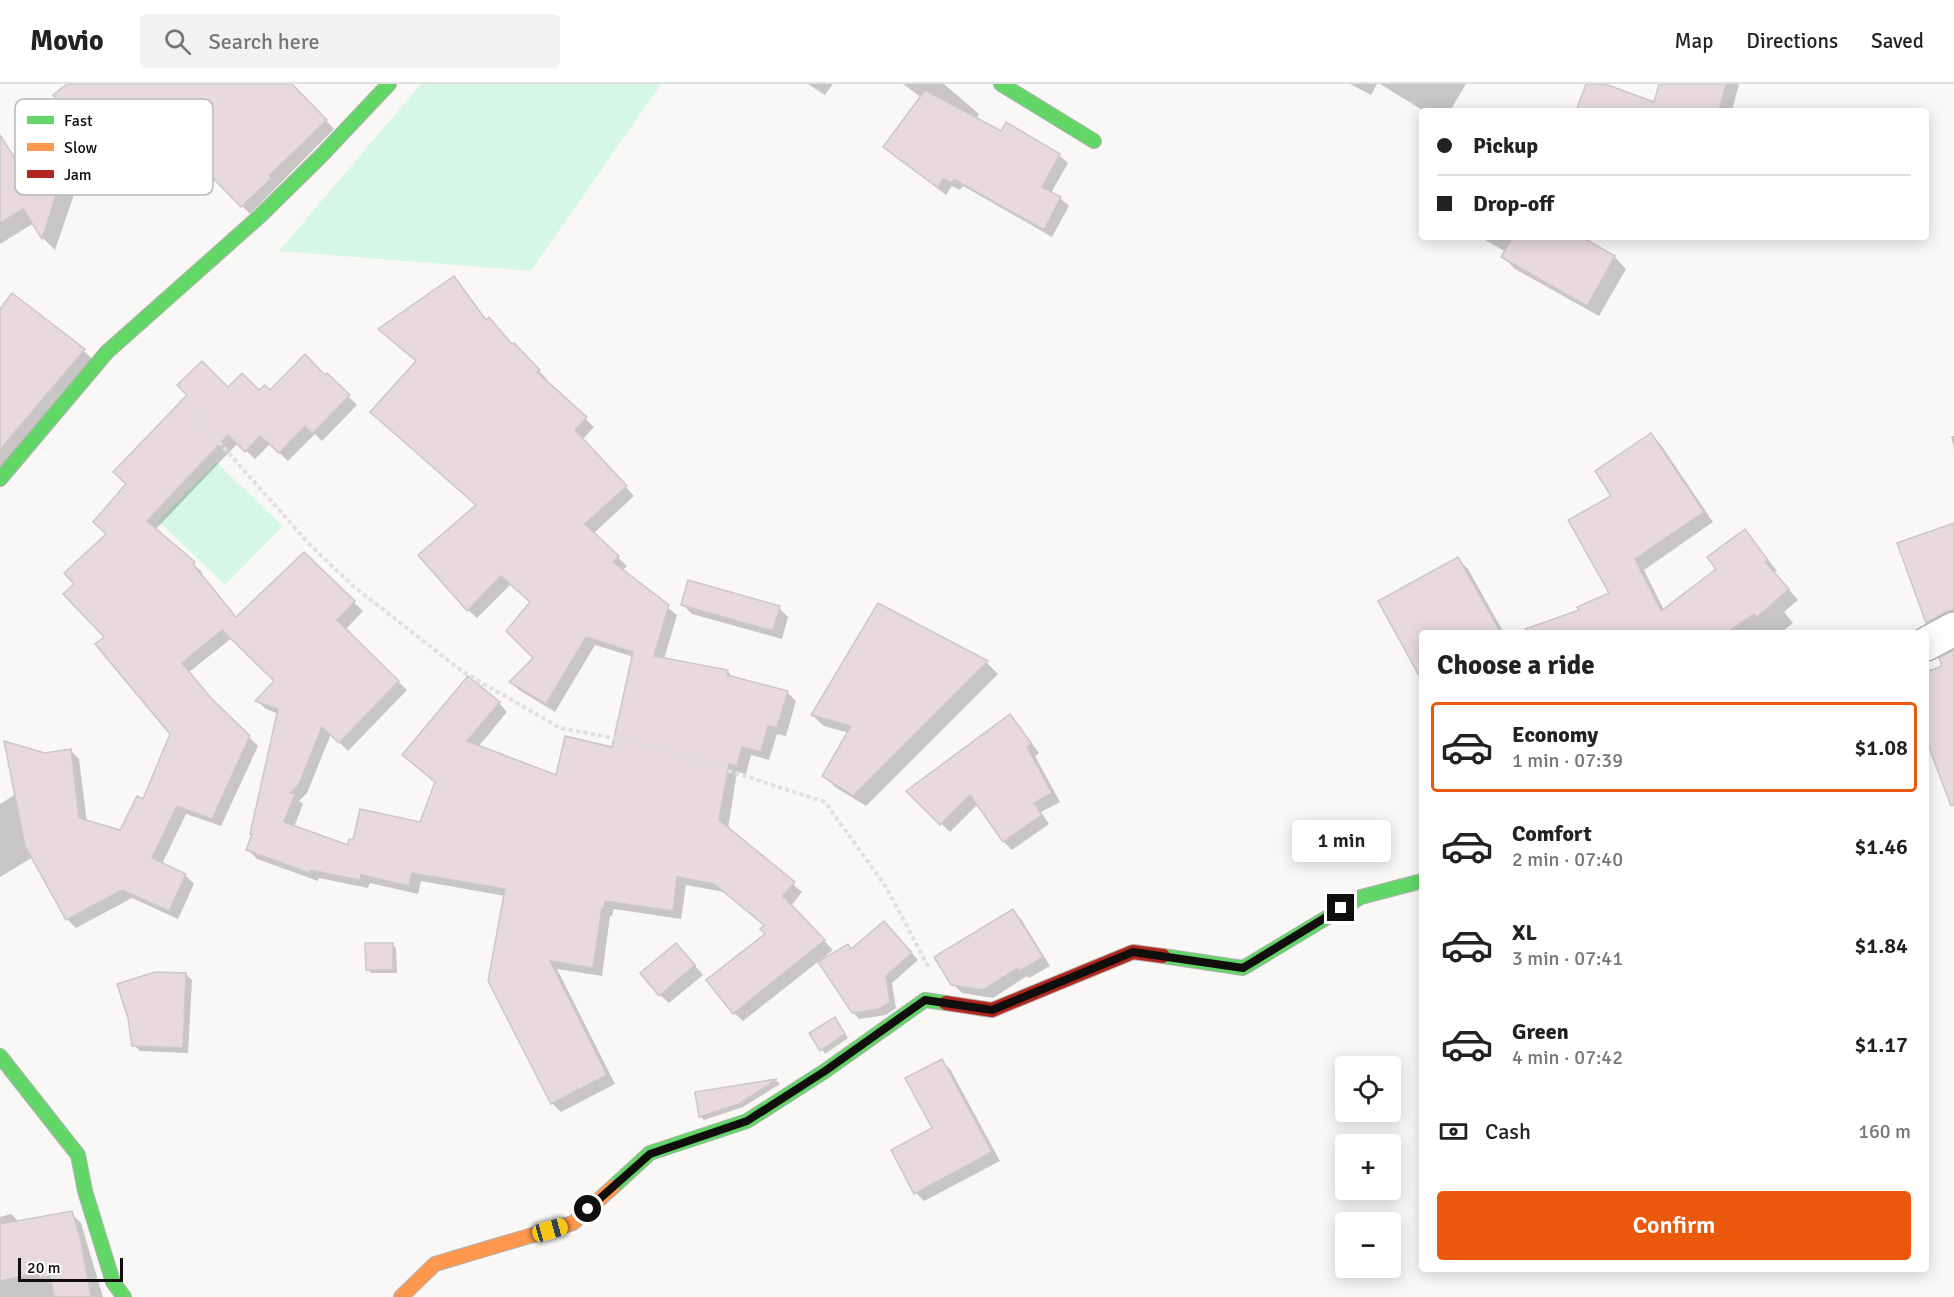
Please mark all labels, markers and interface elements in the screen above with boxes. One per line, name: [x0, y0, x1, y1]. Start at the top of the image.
search box: [140, 14, 560, 68]
text: Movio: [30, 24, 104, 58]
icon: search: [161, 25, 194, 58]
text: Search here: [209, 28, 320, 55]
text: Map: [1675, 28, 1713, 54]
text: Directions: [1746, 28, 1838, 54]
text: Saved: [1871, 28, 1924, 54]
legend: [15, 99, 213, 195]
text: Fast: [64, 111, 93, 131]
text: Pickup: [1473, 132, 1538, 159]
text: Slow: [64, 138, 98, 158]
text: Jam: [64, 165, 92, 185]
text: Drop-off: [1473, 190, 1554, 217]
text: Choose a ride: [1437, 649, 1595, 682]
icon: car: [1440, 720, 1494, 774]
text: Economy: [1512, 721, 1598, 748]
text: $1.08: [1854, 734, 1908, 761]
text: 1 min · 07:39: [1512, 748, 1623, 773]
icon: car: [1440, 819, 1494, 873]
text: Comfort: [1512, 820, 1592, 847]
callout: 1 min: [1292, 821, 1390, 863]
text: 1 min: [1318, 828, 1365, 853]
text: $1.46: [1854, 833, 1908, 860]
text: 2 min · 07:40: [1512, 847, 1623, 872]
route end: [1327, 894, 1354, 921]
icon: car: [1440, 918, 1494, 972]
text: XL: [1512, 919, 1537, 946]
text: $1.84: [1854, 932, 1908, 959]
text: 3 min · 07:41: [1512, 946, 1623, 971]
icon: car: [1440, 1017, 1494, 1071]
text: Green: [1512, 1018, 1569, 1045]
text: $1.17: [1854, 1031, 1908, 1058]
text: 4 min · 07:42: [1512, 1045, 1623, 1070]
map controls: [1335, 1056, 1401, 1278]
button: locate: [1335, 1056, 1401, 1122]
icon: cash: [1437, 1115, 1470, 1148]
text: Cash: [1485, 1118, 1531, 1145]
text: 160 m: [1858, 1119, 1911, 1144]
button: +: [1335, 1134, 1401, 1200]
button: Confirm: [1437, 1191, 1911, 1260]
route start: [574, 1195, 601, 1222]
button: −: [1335, 1212, 1401, 1278]
car: [530, 1216, 570, 1244]
scale bar: [18, 1255, 123, 1282]
text: 20 m: [27, 1258, 61, 1278]

